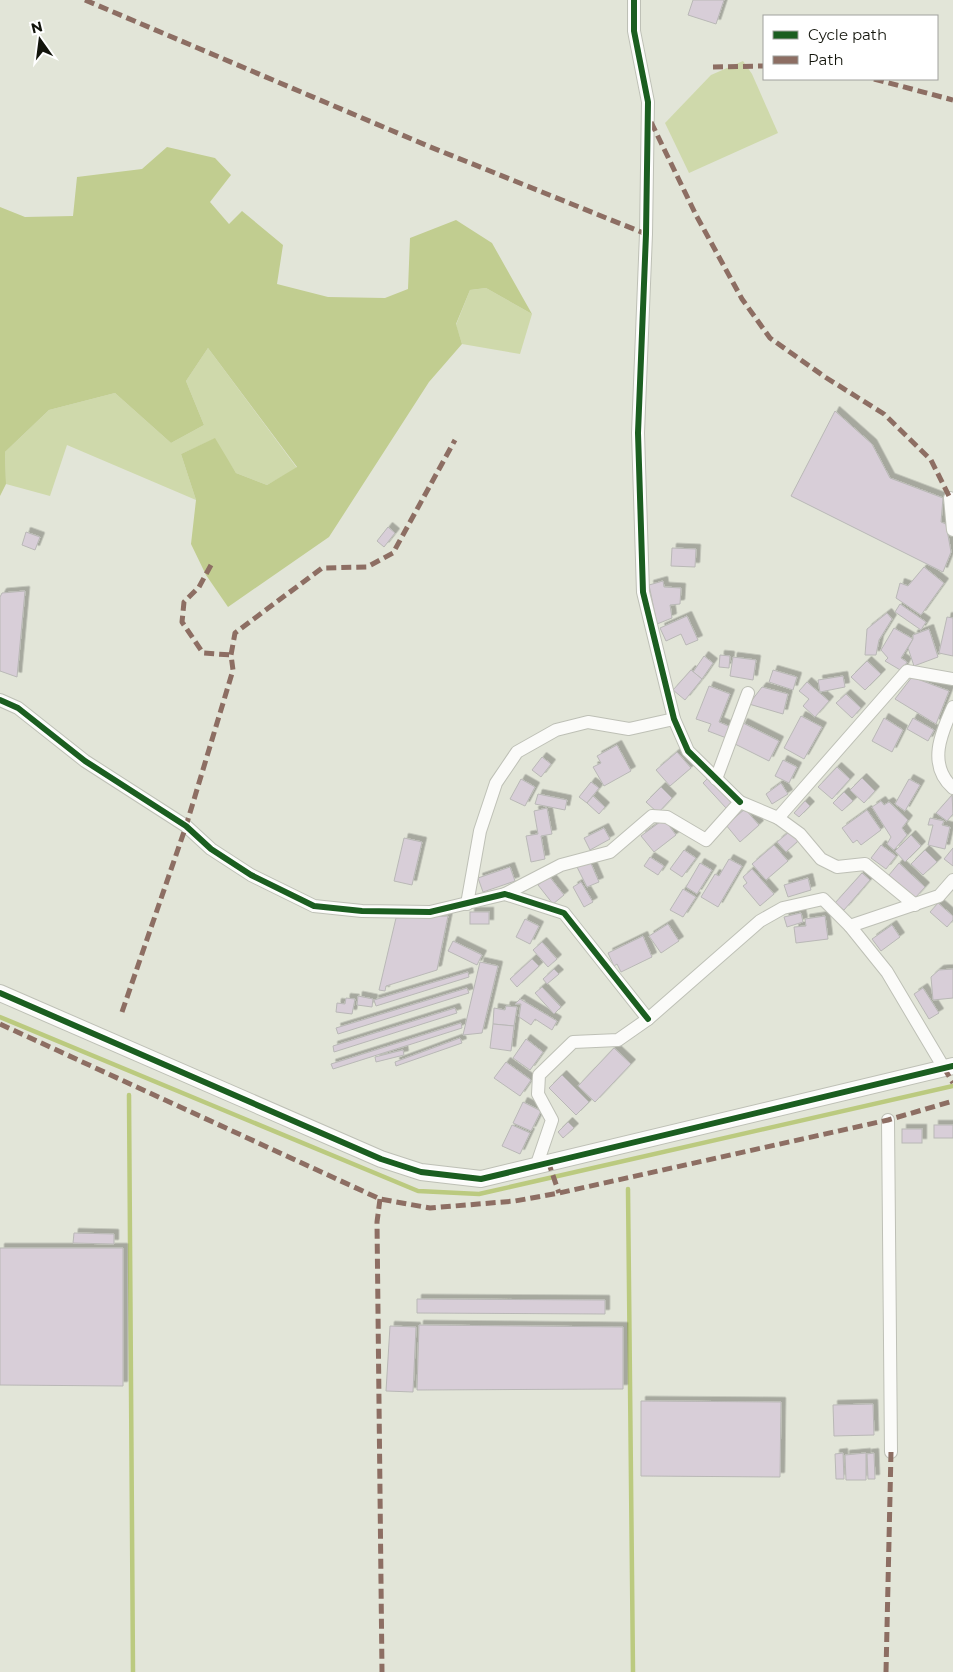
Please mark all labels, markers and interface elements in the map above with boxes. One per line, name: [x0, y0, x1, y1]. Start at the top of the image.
north arrow: [15, 15, 65, 65]
legend: [763, 15, 938, 80]
text: N: [29, 17, 45, 37]
text: Cycle path: [808, 25, 887, 44]
text: Path: [808, 50, 844, 69]

